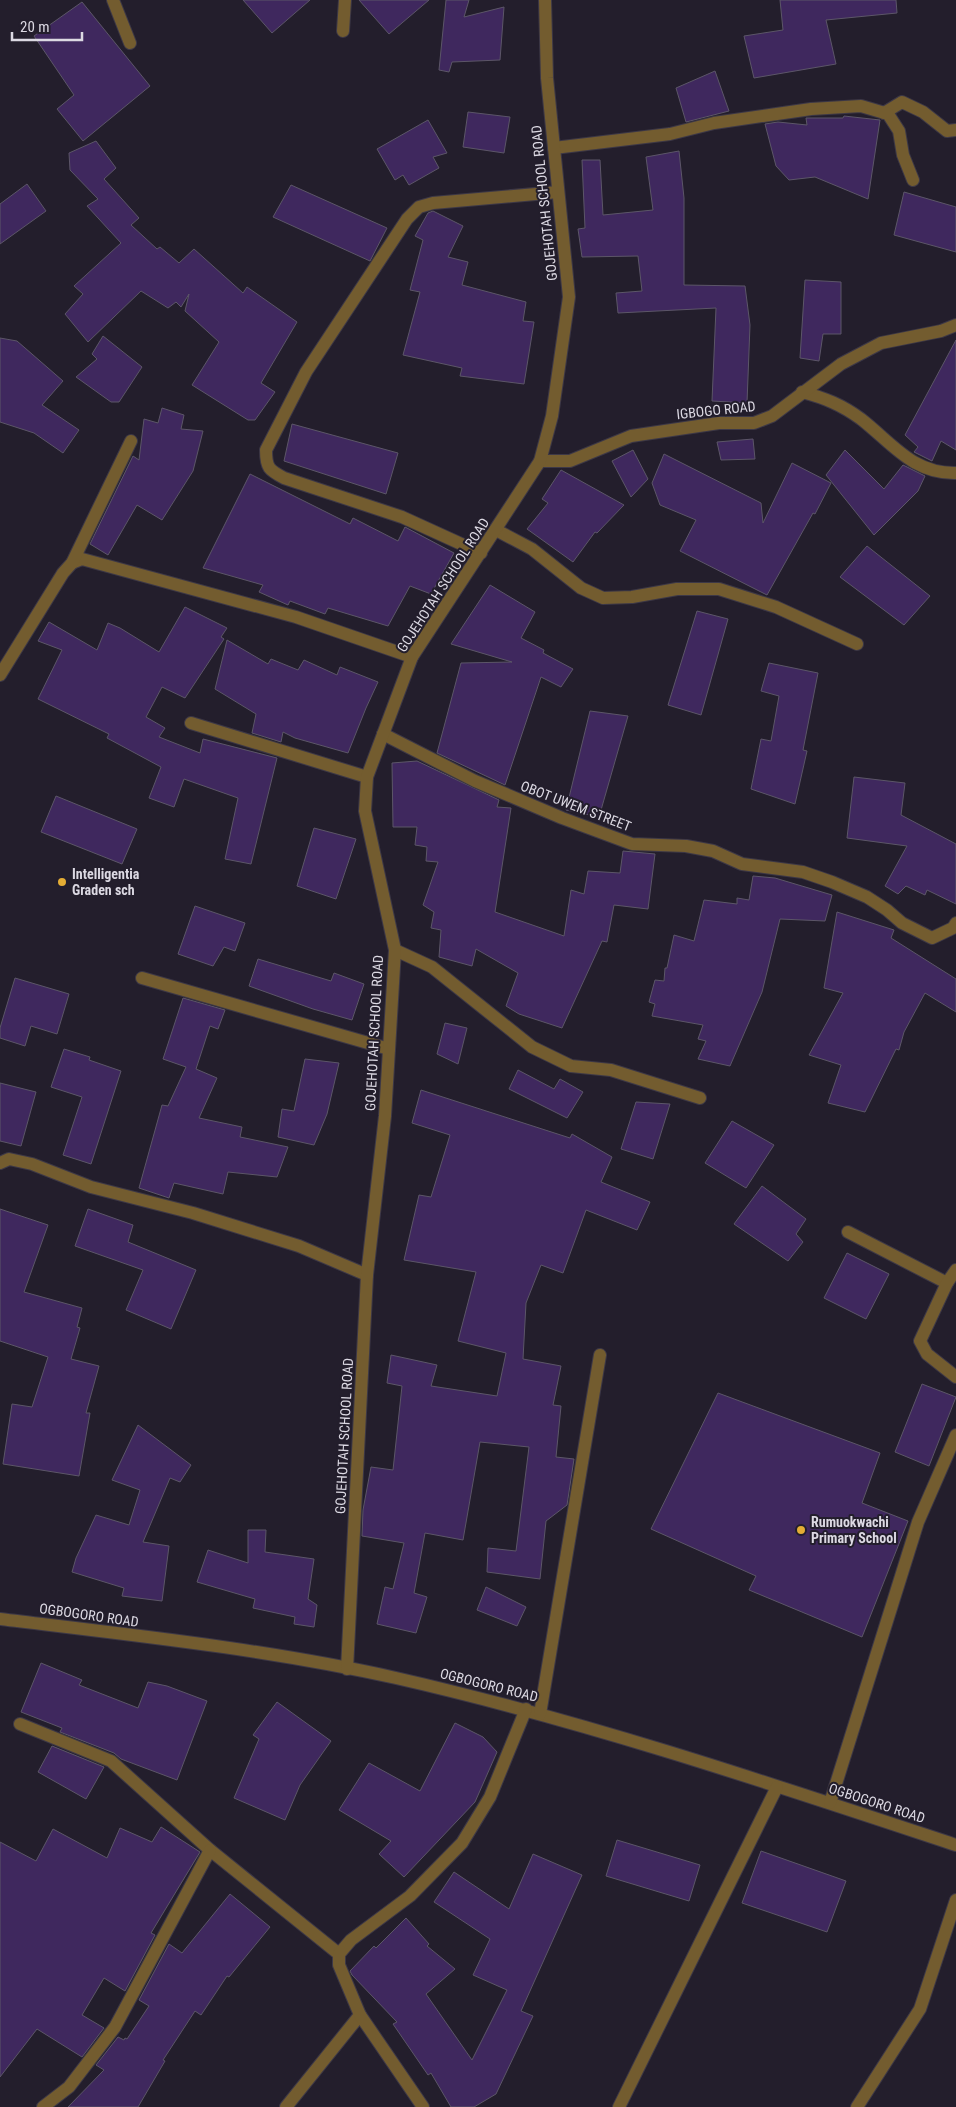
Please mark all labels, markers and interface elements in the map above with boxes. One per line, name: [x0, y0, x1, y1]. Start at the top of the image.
scale bar: [12, 10, 82, 42]
text: 20 m: [20, 18, 50, 36]
street label: GOJEHOTAH SCHOOL ROAD: [528, 124, 560, 282]
street label: IGBOGO ROAD: [676, 398, 756, 422]
street label: GOJEHOTAH SCHOOL ROAD: [394, 515, 492, 655]
street label: OBOT UWEM STREET: [518, 778, 634, 834]
place label: Intelligentia Graden sch: [72, 866, 140, 898]
marker: Intelligentia Graden sch: [56, 876, 68, 888]
street label: GOJEHOTAH SCHOOL ROAD: [362, 954, 386, 1112]
street label: GOJEHOTAH SCHOOL ROAD: [332, 1357, 356, 1515]
place label: Rumuokwachi Primary School: [811, 1514, 897, 1546]
marker: Rumuokwachi Primary School: [795, 1524, 807, 1536]
street label: OGBOGORO ROAD: [38, 1600, 140, 1630]
street label: OGBOGORO ROAD: [438, 1665, 540, 1705]
street label: OGBOGORO ROAD: [827, 1780, 927, 1826]

